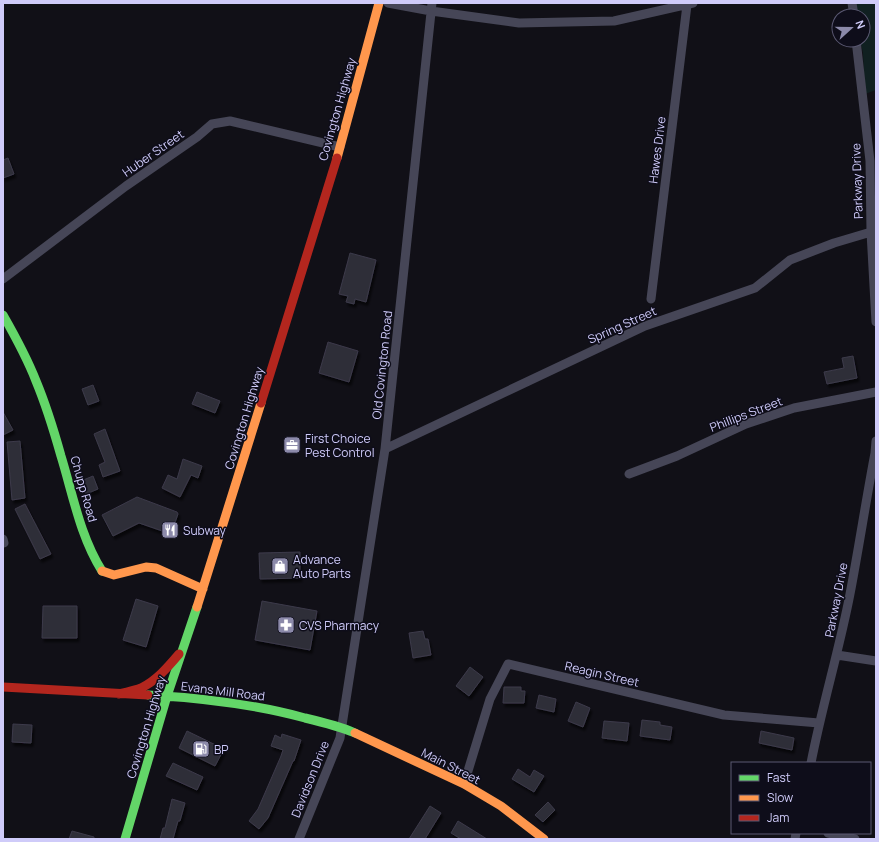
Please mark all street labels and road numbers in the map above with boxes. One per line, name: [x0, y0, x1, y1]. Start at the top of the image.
street label: Covington Highway: [314, 55, 360, 163]
street label: Hawes Drive: [644, 116, 670, 184]
street label: Huber Street: [119, 125, 187, 180]
street label: Parkway Drive: [847, 143, 867, 219]
street label: Spring Street: [585, 302, 659, 348]
street label: Old Covington Road: [368, 310, 396, 420]
street label: Covington Highway: [220, 364, 268, 471]
street label: Phillips Street: [707, 392, 785, 436]
street label: Chupp Road: [66, 454, 102, 524]
street label: Parkway Drive: [820, 561, 852, 639]
street label: Reagin Street: [563, 657, 641, 691]
street label: Covington Highway: [122, 673, 170, 780]
street label: Evans Mill Road: [180, 677, 266, 705]
street label: Davidson Drive: [287, 738, 333, 820]
street label: Main Street: [418, 744, 484, 788]

